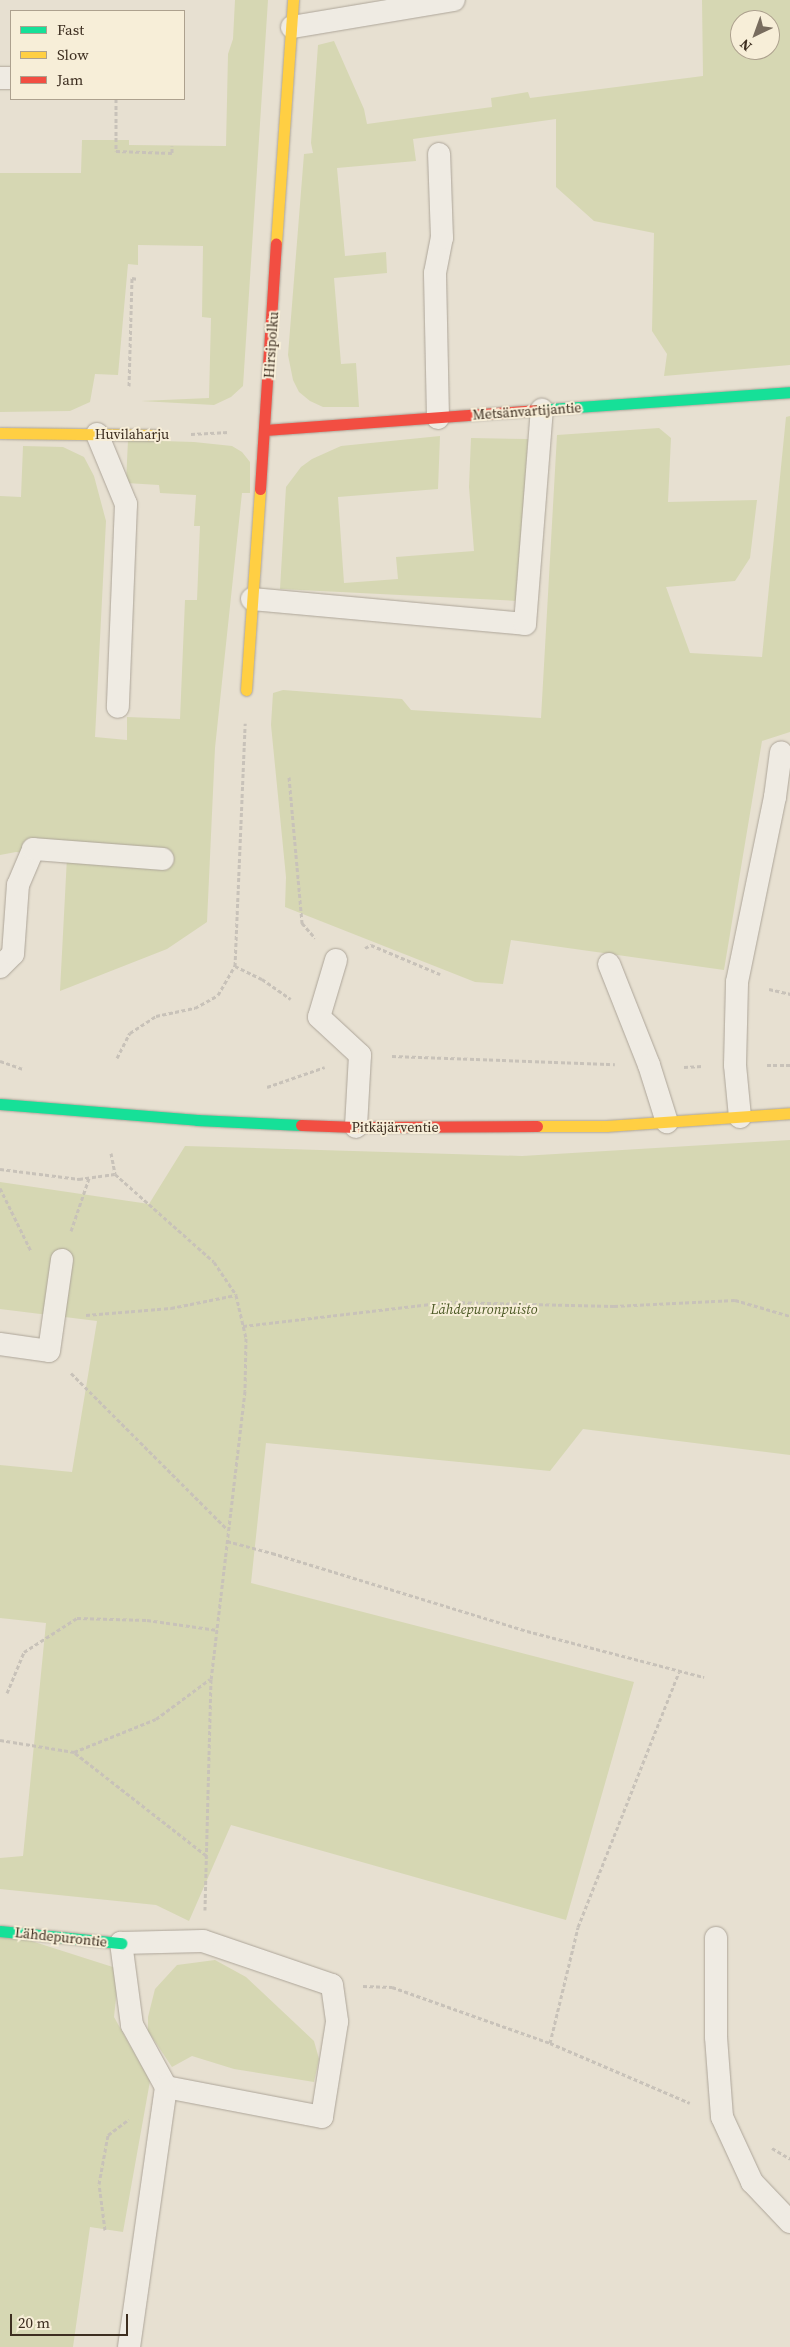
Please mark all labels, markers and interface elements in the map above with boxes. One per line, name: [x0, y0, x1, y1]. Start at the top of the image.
legend: [10, 10, 185, 100]
north arrow: [730, 10, 780, 60]
text: Fast: [57, 19, 84, 40]
text: N: [735, 35, 756, 56]
text: Slow: [57, 44, 89, 65]
text: Jam: [57, 69, 83, 90]
street label: Hirsipolku: [260, 311, 282, 379]
street label: Metsänvartijantie: [472, 399, 582, 423]
street label: Huvilaharju: [95, 426, 169, 442]
street label: Pitkäjärventie: [351, 1119, 439, 1135]
park label: Lähdepuronpuisto: [431, 1301, 537, 1317]
street label: Lähdepurontie: [14, 1924, 108, 1950]
scale bar: [12, 2304, 130, 2336]
text: 20 m: [18, 2312, 50, 2333]

